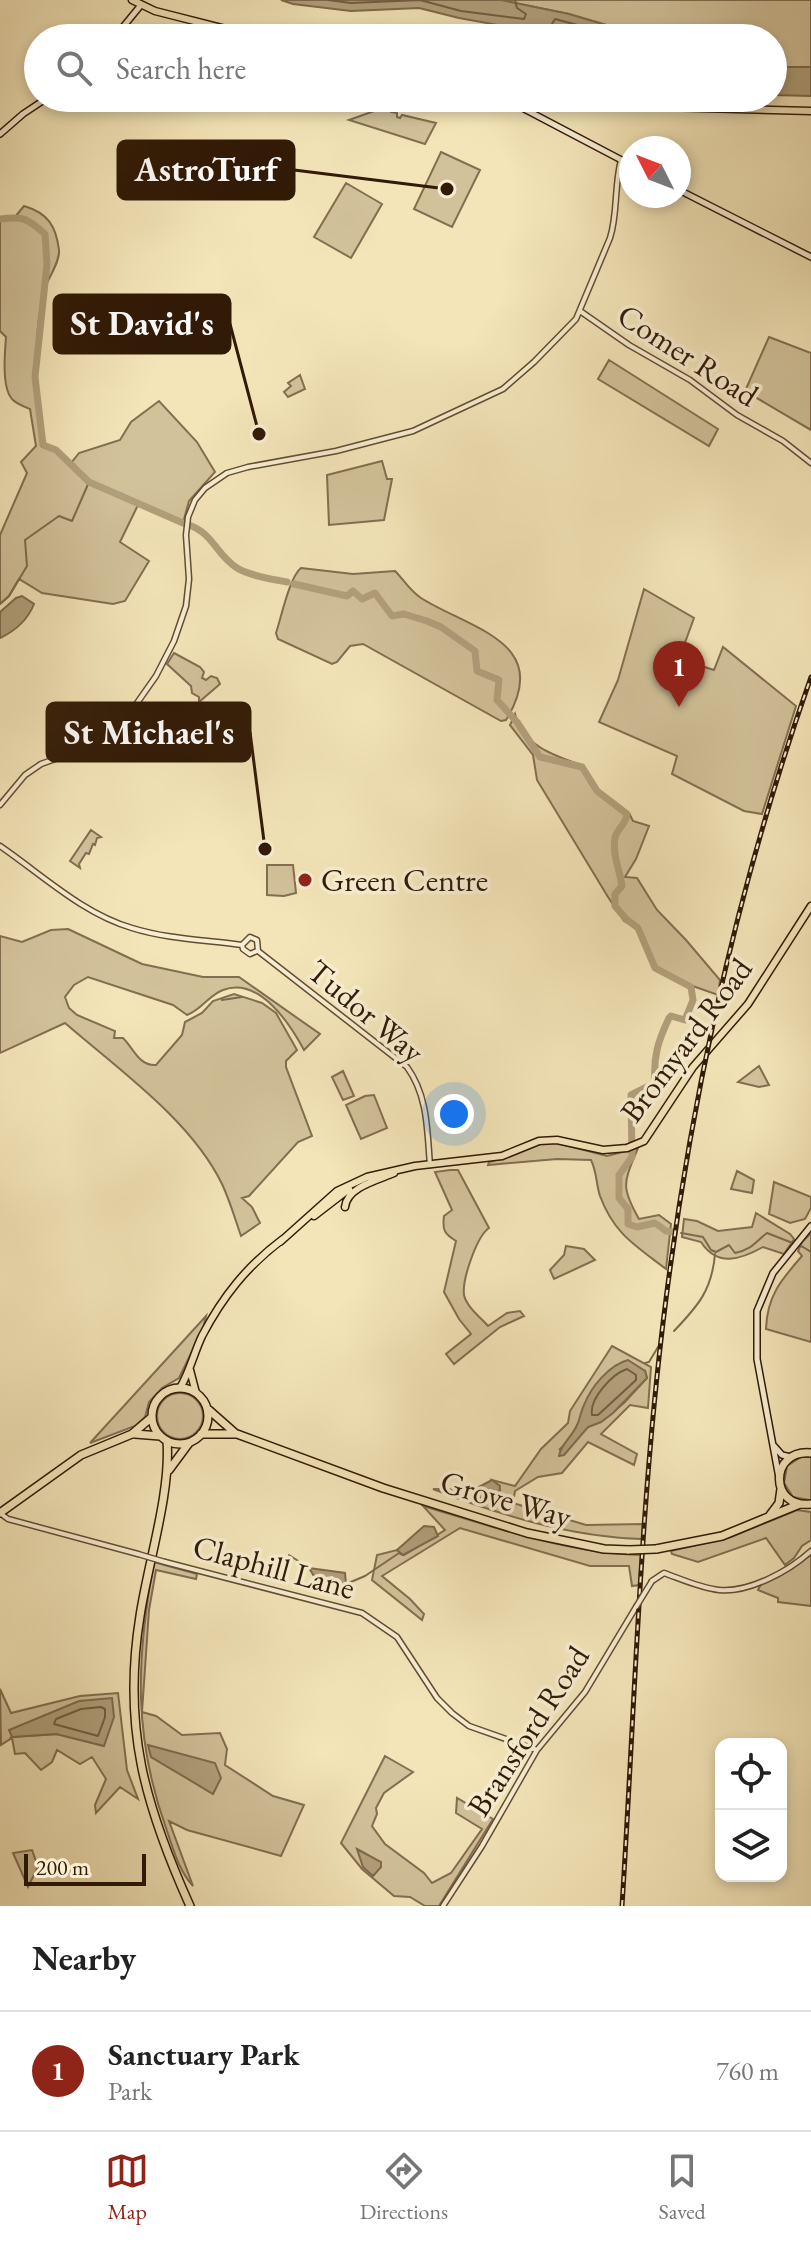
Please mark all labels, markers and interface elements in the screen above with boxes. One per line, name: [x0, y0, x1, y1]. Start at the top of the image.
search box: [24, 24, 787, 112]
icon: search: [52, 46, 96, 90]
text: Search here: [116, 49, 246, 88]
north arrow: [619, 136, 691, 208]
callout: AstroTurf: [118, 141, 294, 199]
text: AstroTurf: [133, 147, 282, 191]
street label: Comer Road: [609, 294, 767, 417]
callout: St David's: [54, 295, 230, 353]
text: St David's: [70, 301, 214, 345]
pin: 1: [653, 641, 705, 707]
callout: St Michael's: [47, 703, 250, 761]
text: St Michael's: [64, 710, 234, 754]
place label: Green Centre: [321, 859, 488, 901]
marker: Green Centre: [296, 871, 314, 889]
street label: Bromyard Road: [610, 949, 762, 1131]
street label: Tudor Way: [299, 950, 434, 1073]
your location: [434, 1094, 474, 1134]
street label: Grove Way: [436, 1460, 577, 1538]
street label: Claphill Lane: [188, 1525, 360, 1609]
street label: Bransford Road: [457, 1637, 599, 1824]
map controls: [715, 1738, 787, 1882]
button: locate: [715, 1738, 787, 1810]
button: layers: [715, 1810, 787, 1882]
scale bar: [24, 1850, 146, 1886]
text: 200 m: [36, 1853, 89, 1882]
text: Nearby: [32, 1936, 136, 1980]
text: Sanctuary Park: [108, 2035, 300, 2074]
text: 1: [51, 2054, 65, 2088]
text: 760 m: [716, 2054, 779, 2088]
text: Park: [108, 2074, 152, 2108]
tab: Map: [105, 2149, 149, 2226]
tab: Directions: [360, 2149, 448, 2226]
tab: Saved: [659, 2149, 706, 2226]

